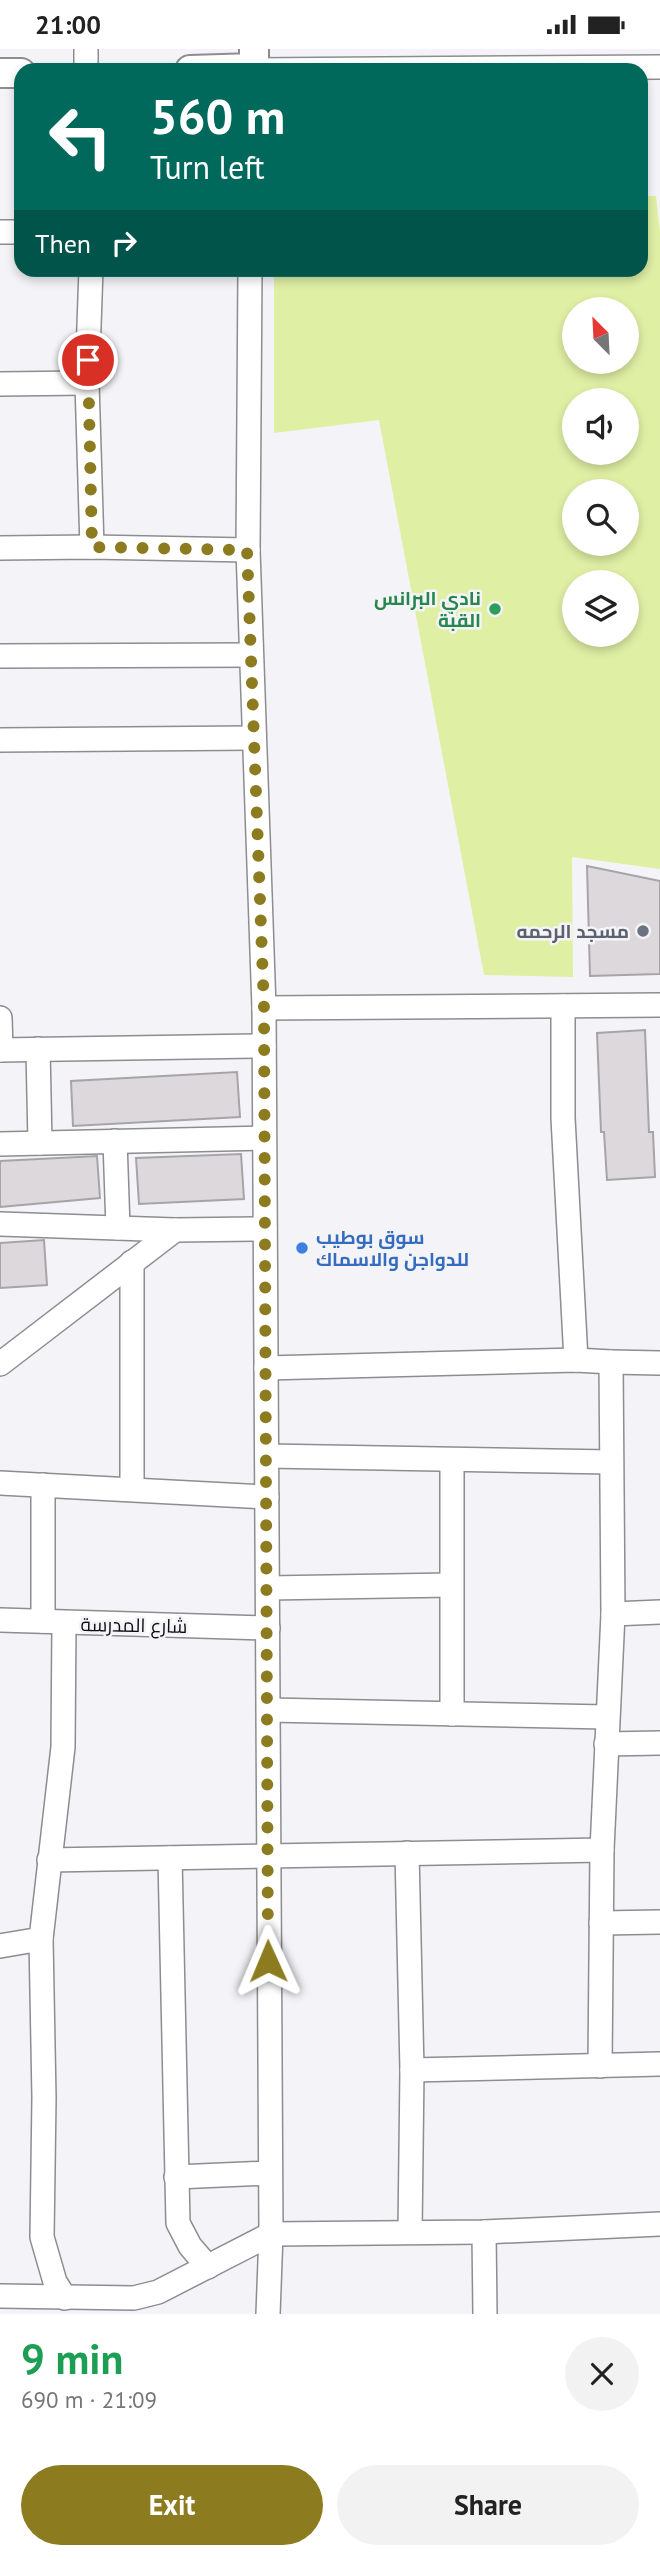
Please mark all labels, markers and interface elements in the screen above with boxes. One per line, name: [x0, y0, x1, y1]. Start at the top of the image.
text: 21:00: [35, 8, 101, 41]
text: 560 m: [150, 84, 285, 148]
icon: left: [35, 91, 126, 182]
text: Turn left: [150, 146, 265, 188]
icon: right: [105, 224, 143, 262]
text: Then: [35, 227, 91, 260]
north arrow: [562, 297, 639, 375]
map controls: [562, 297, 639, 647]
pin: [58, 330, 118, 390]
icon: arrive: [69, 341, 107, 379]
button: sound: [562, 388, 639, 465]
button: search: [562, 479, 639, 556]
button: layers: [562, 570, 639, 647]
place label: نادي البرانس القبة: [374, 586, 481, 632]
marker: نادي البرانس القبة: [487, 601, 503, 617]
place label: مسجد الرحمه: [517, 919, 629, 943]
marker: مسجد الرحمه: [635, 923, 651, 939]
place label: سوق بوطيب للدواجن والاسماك: [316, 1225, 469, 1271]
marker: سوق بوطيب للدواجن والاسماك: [294, 1240, 310, 1256]
street label: شارع المدرسة: [80, 1612, 188, 1640]
position arrow: [231, 1924, 305, 1998]
text: 9 min: [21, 2331, 123, 2386]
button: close: [565, 2337, 639, 2411]
text: 690 m · 21:09: [21, 2385, 157, 2414]
button: Exit: [21, 2465, 323, 2545]
button: Share: [337, 2465, 639, 2545]

